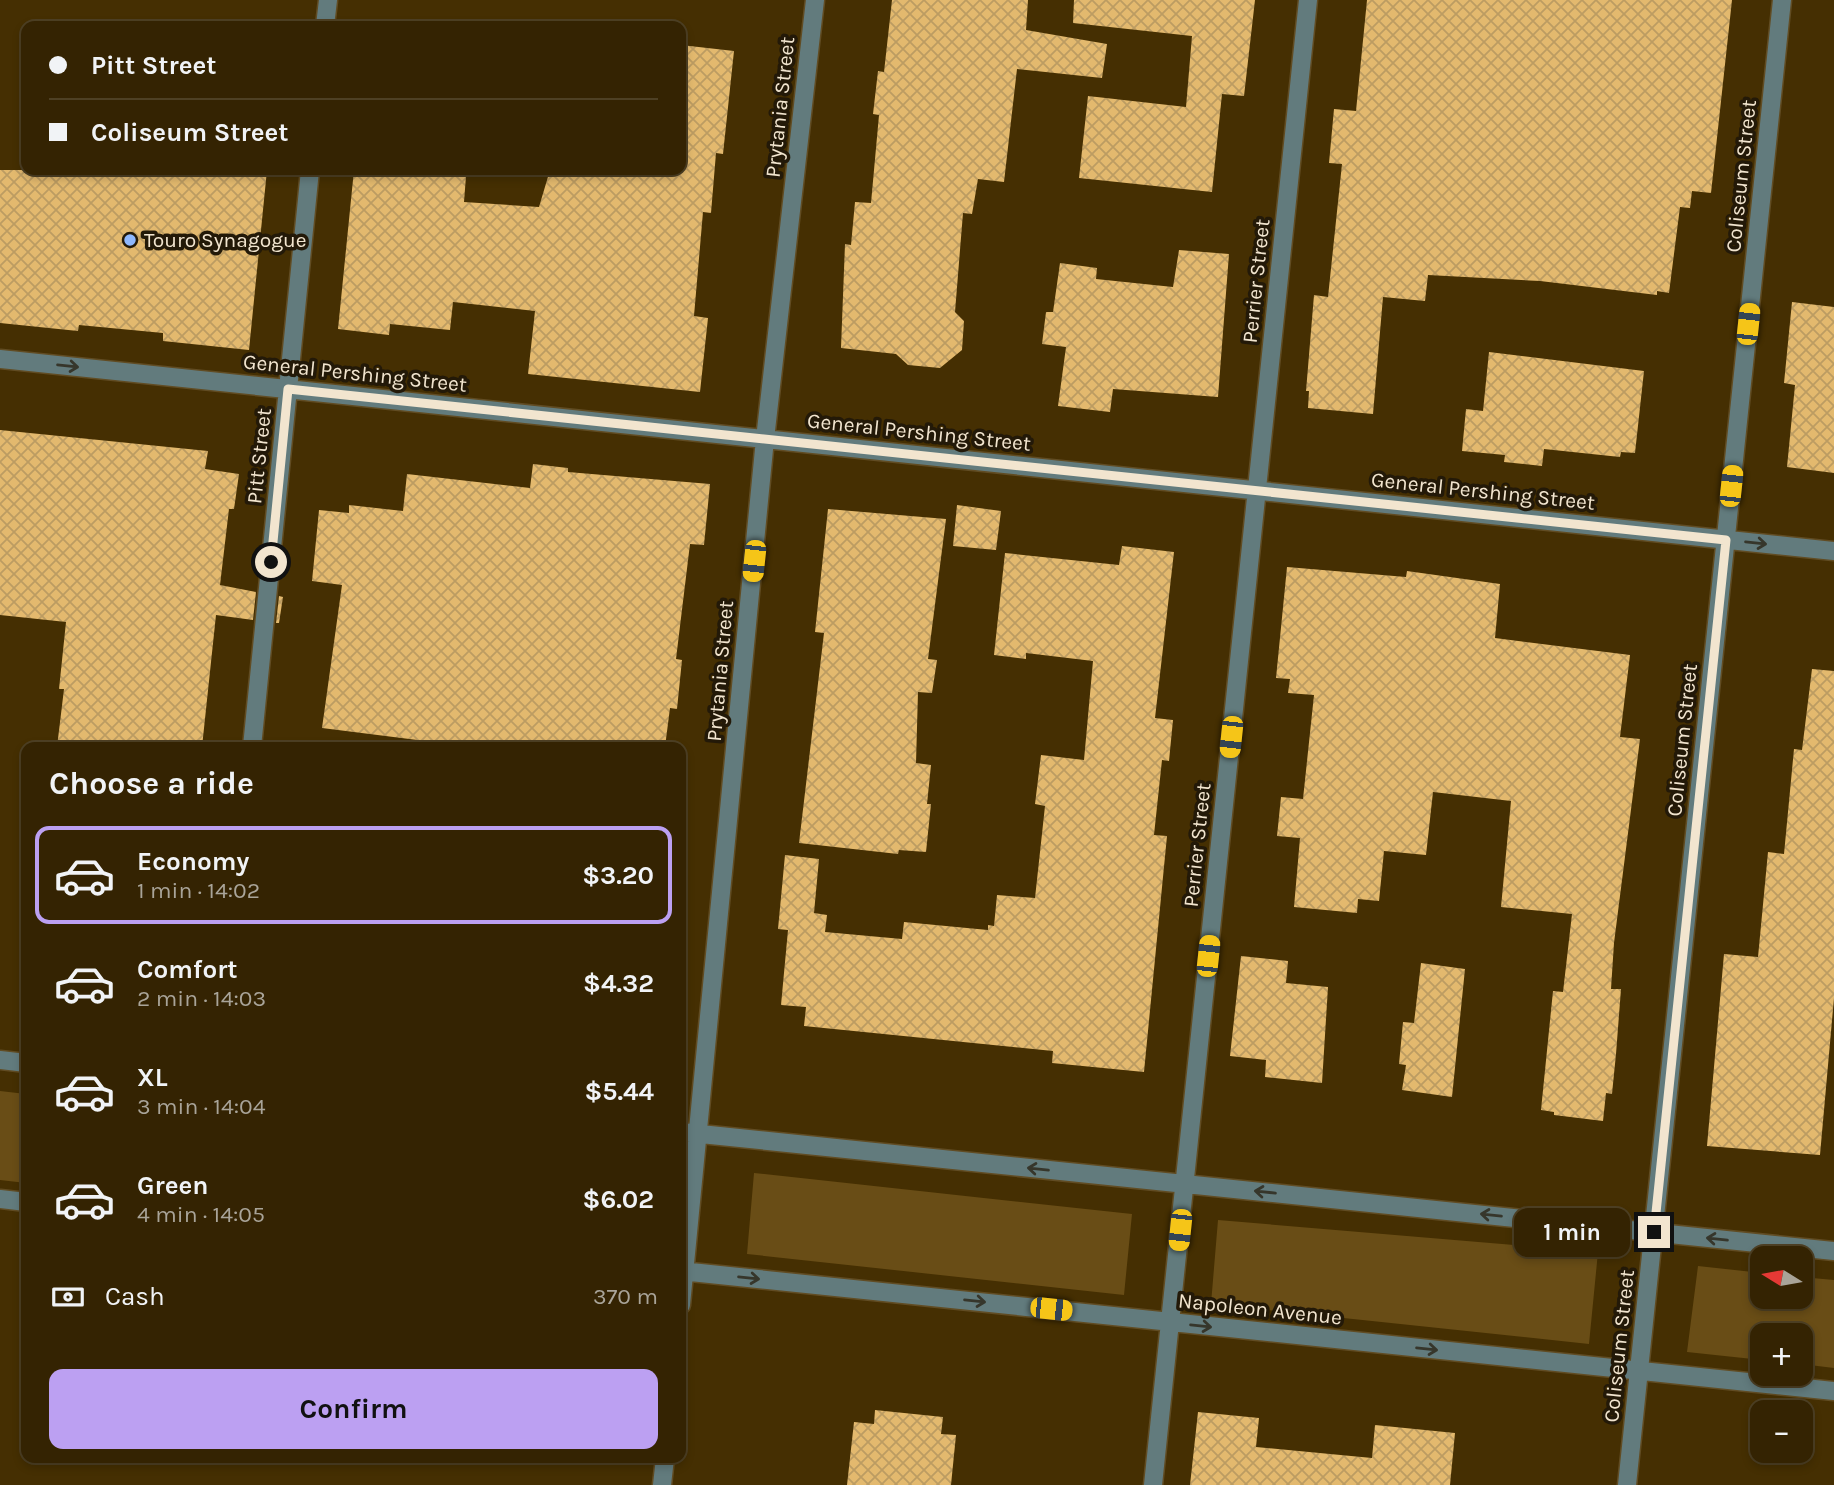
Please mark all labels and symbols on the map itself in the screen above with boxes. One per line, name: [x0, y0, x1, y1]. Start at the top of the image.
street label: Prytania Street: [761, 35, 799, 179]
street label: Coliseum Street: [1721, 98, 1761, 253]
street label: Perrier Street: [1238, 218, 1274, 344]
place label: Touro Synagogue: [144, 228, 307, 252]
marker: Touro Synagogue: [122, 232, 138, 248]
car: [1736, 302, 1761, 346]
street label: General Pershing Street: [242, 349, 468, 397]
one-way arrow: [56, 360, 79, 373]
street label: Pitt Street: [242, 407, 276, 505]
street label: General Pershing Street: [806, 408, 1032, 456]
car: [1719, 464, 1744, 508]
street label: General Pershing Street: [1370, 467, 1596, 515]
one-way arrow: [1744, 537, 1767, 550]
car: [742, 539, 767, 583]
route start: [255, 546, 287, 578]
street label: Prytania Street: [702, 599, 738, 743]
street label: Coliseum Street: [1662, 662, 1702, 817]
car: [1219, 715, 1244, 759]
street label: Perrier Street: [1179, 782, 1215, 908]
car: [1196, 934, 1221, 978]
one-way arrow: [1028, 1162, 1050, 1175]
one-way arrow: [1254, 1185, 1277, 1198]
car: [1168, 1208, 1193, 1252]
one-way arrow: [1480, 1208, 1503, 1221]
callout: 1 min: [1514, 1208, 1630, 1256]
route end: [1638, 1216, 1670, 1248]
one-way arrow: [1707, 1232, 1729, 1245]
north arrow: [1750, 1246, 1813, 1309]
street label: Coliseum Street: [1599, 1268, 1639, 1423]
one-way arrow: [737, 1271, 759, 1284]
street label: Napoleon Avenue: [1177, 1288, 1343, 1330]
one-way arrow: [963, 1295, 986, 1308]
car: [1030, 1296, 1073, 1322]
one-way arrow: [1189, 1319, 1212, 1332]
one-way arrow: [1416, 1343, 1438, 1356]

